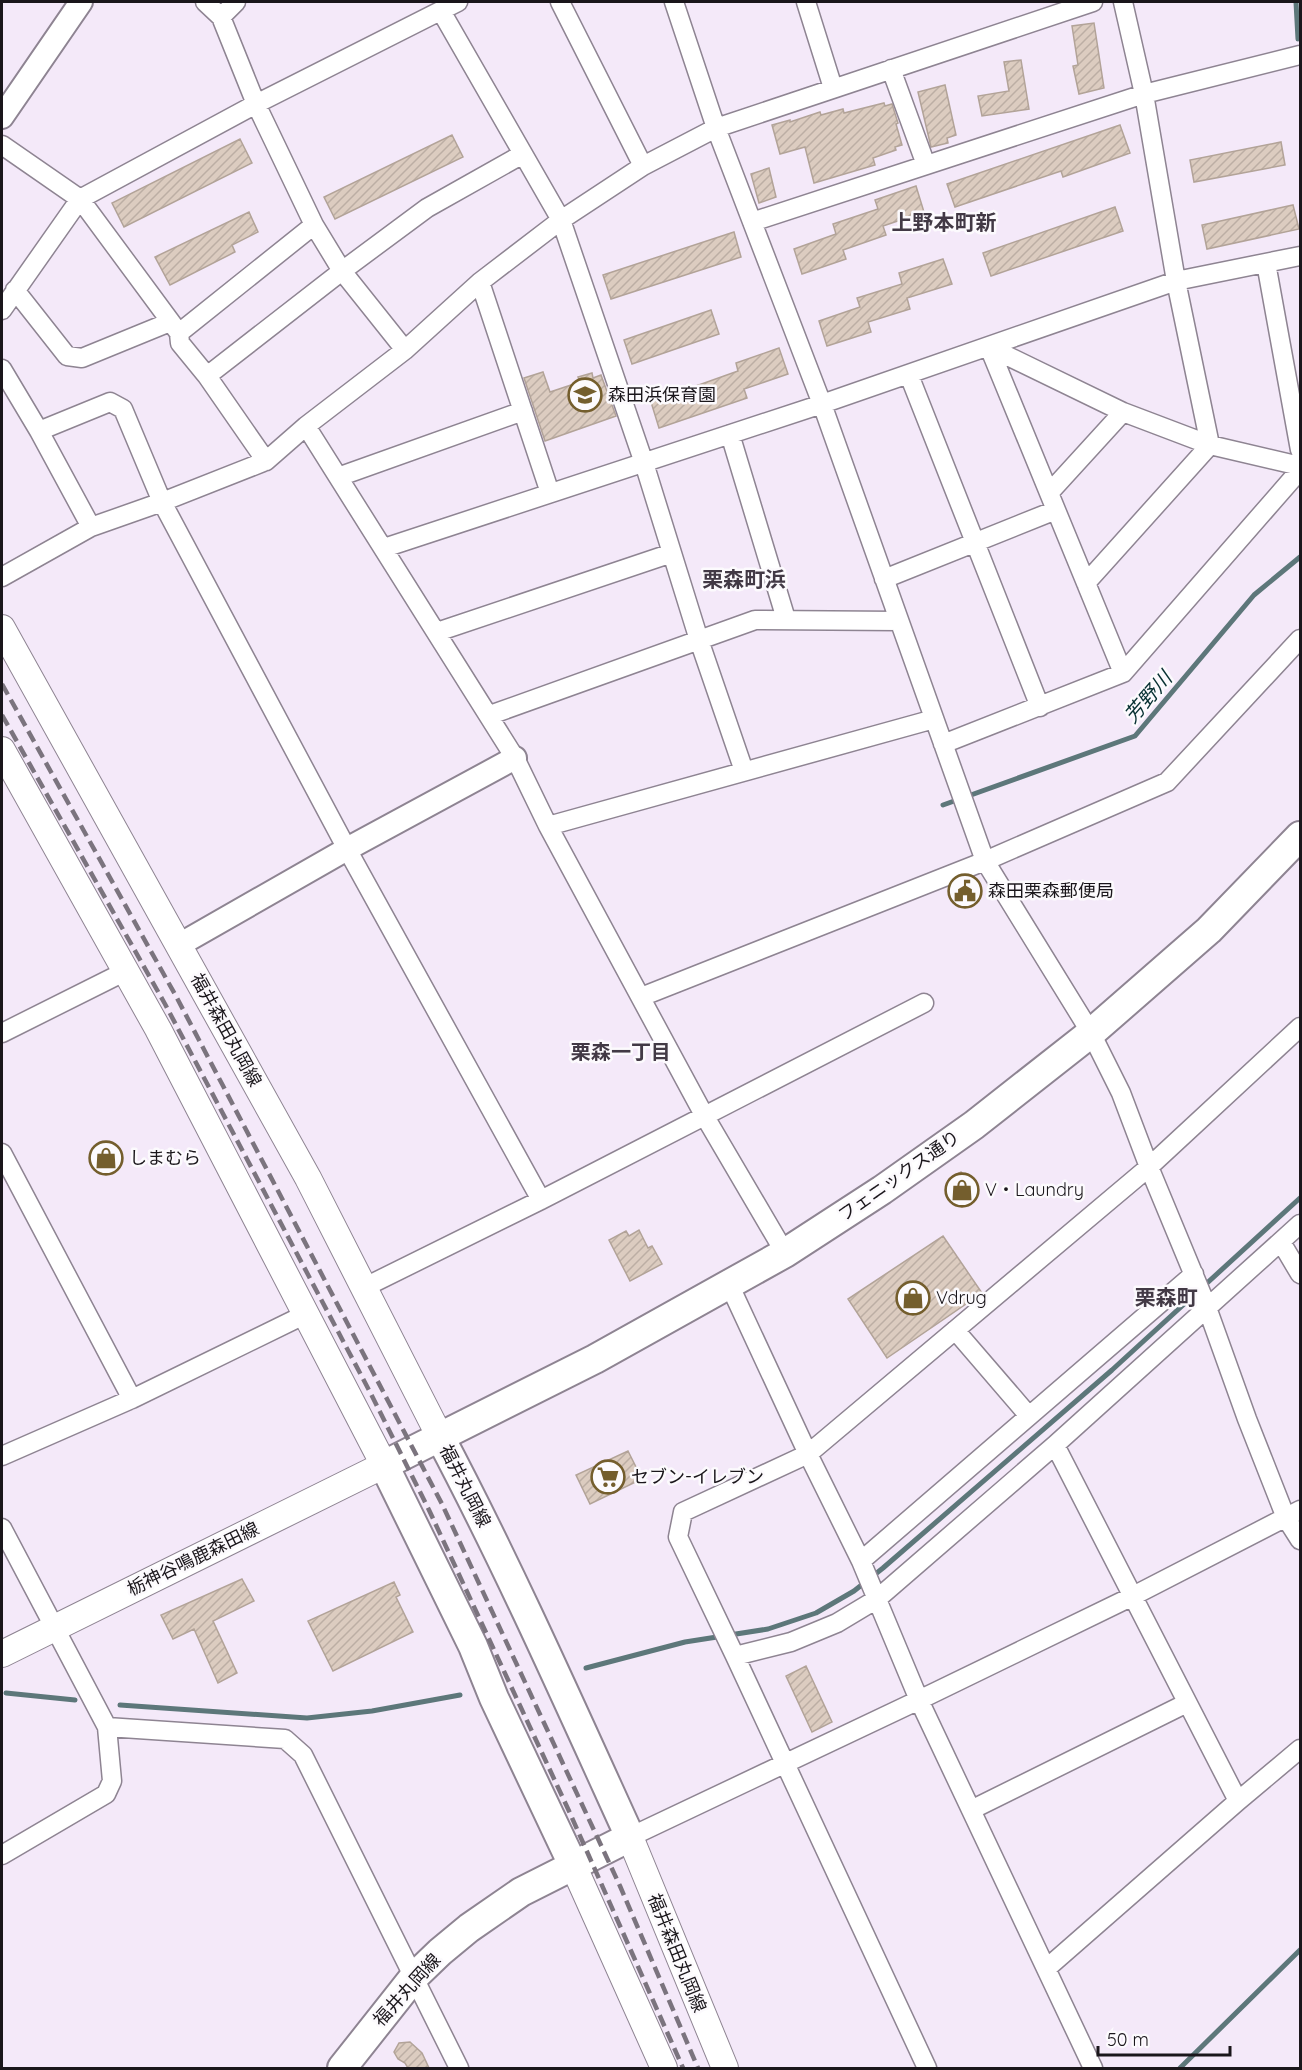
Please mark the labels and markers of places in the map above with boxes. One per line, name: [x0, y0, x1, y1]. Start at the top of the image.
school or university icon: 森田浜保育園: [567, 377, 603, 413]
place label: 森田浜保育園: [608, 383, 716, 406]
public building icon: 森田栗森郵便局: [947, 873, 983, 909]
place label: 森田栗森郵便局: [988, 879, 1114, 902]
shop icon: しまむら: [88, 1140, 124, 1176]
place label: しまむら: [129, 1146, 201, 1169]
shop icon: V・Laundry: [944, 1172, 980, 1208]
place label: V・Laundry: [985, 1178, 1084, 1201]
shop icon: Vdrug: [895, 1280, 931, 1316]
place label: Vdrug: [936, 1286, 987, 1309]
supermarket icon: セブン-イレブン: [590, 1459, 626, 1495]
place label: セブン-イレブン: [631, 1465, 764, 1488]

